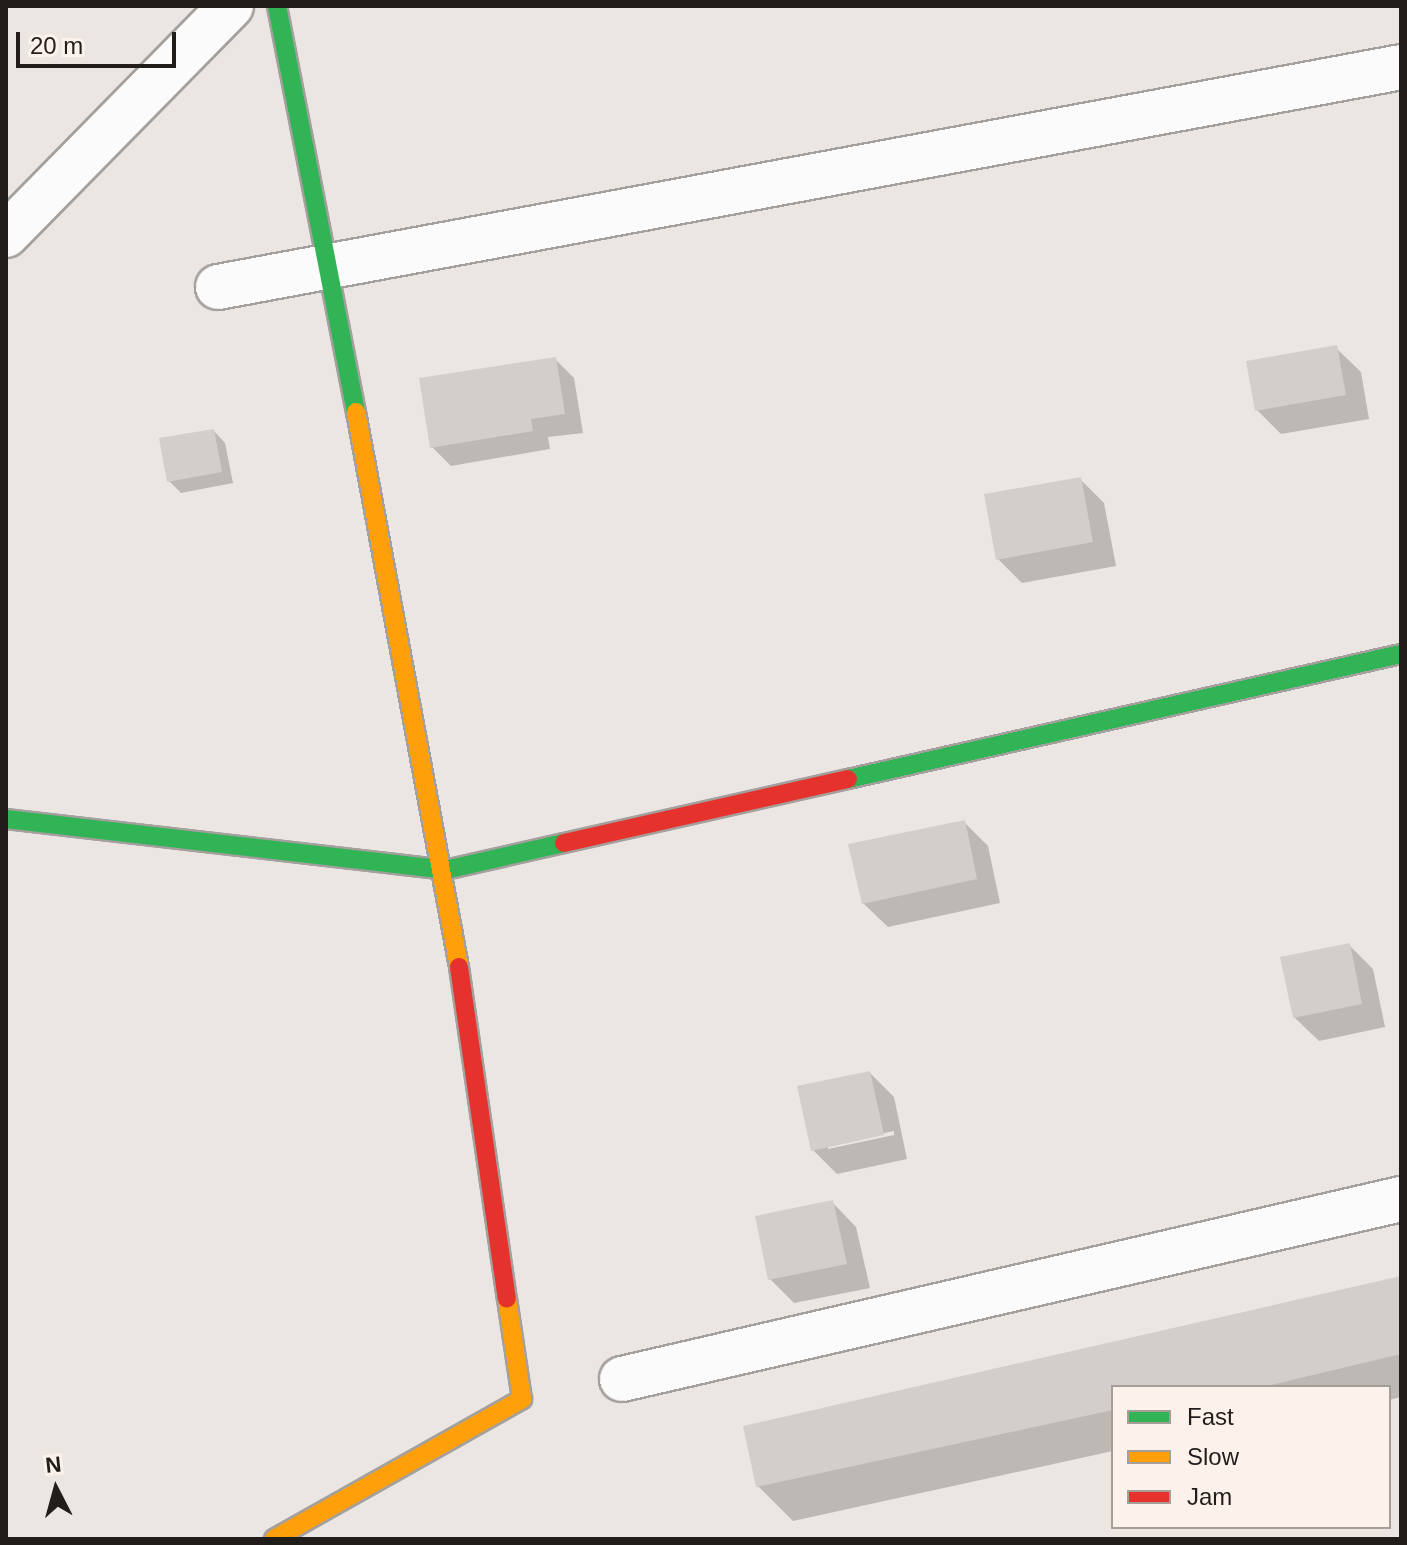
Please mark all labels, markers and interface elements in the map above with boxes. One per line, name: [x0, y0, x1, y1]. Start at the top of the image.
scale bar: [20, 16, 180, 66]
text: 20 m: [30, 32, 83, 59]
legend: [1111, 1385, 1391, 1529]
text: Fast: [1187, 1403, 1234, 1430]
text: Slow: [1187, 1443, 1239, 1470]
north arrow: [16, 1449, 96, 1529]
text: N: [44, 1451, 63, 1478]
text: Jam: [1187, 1483, 1232, 1510]

